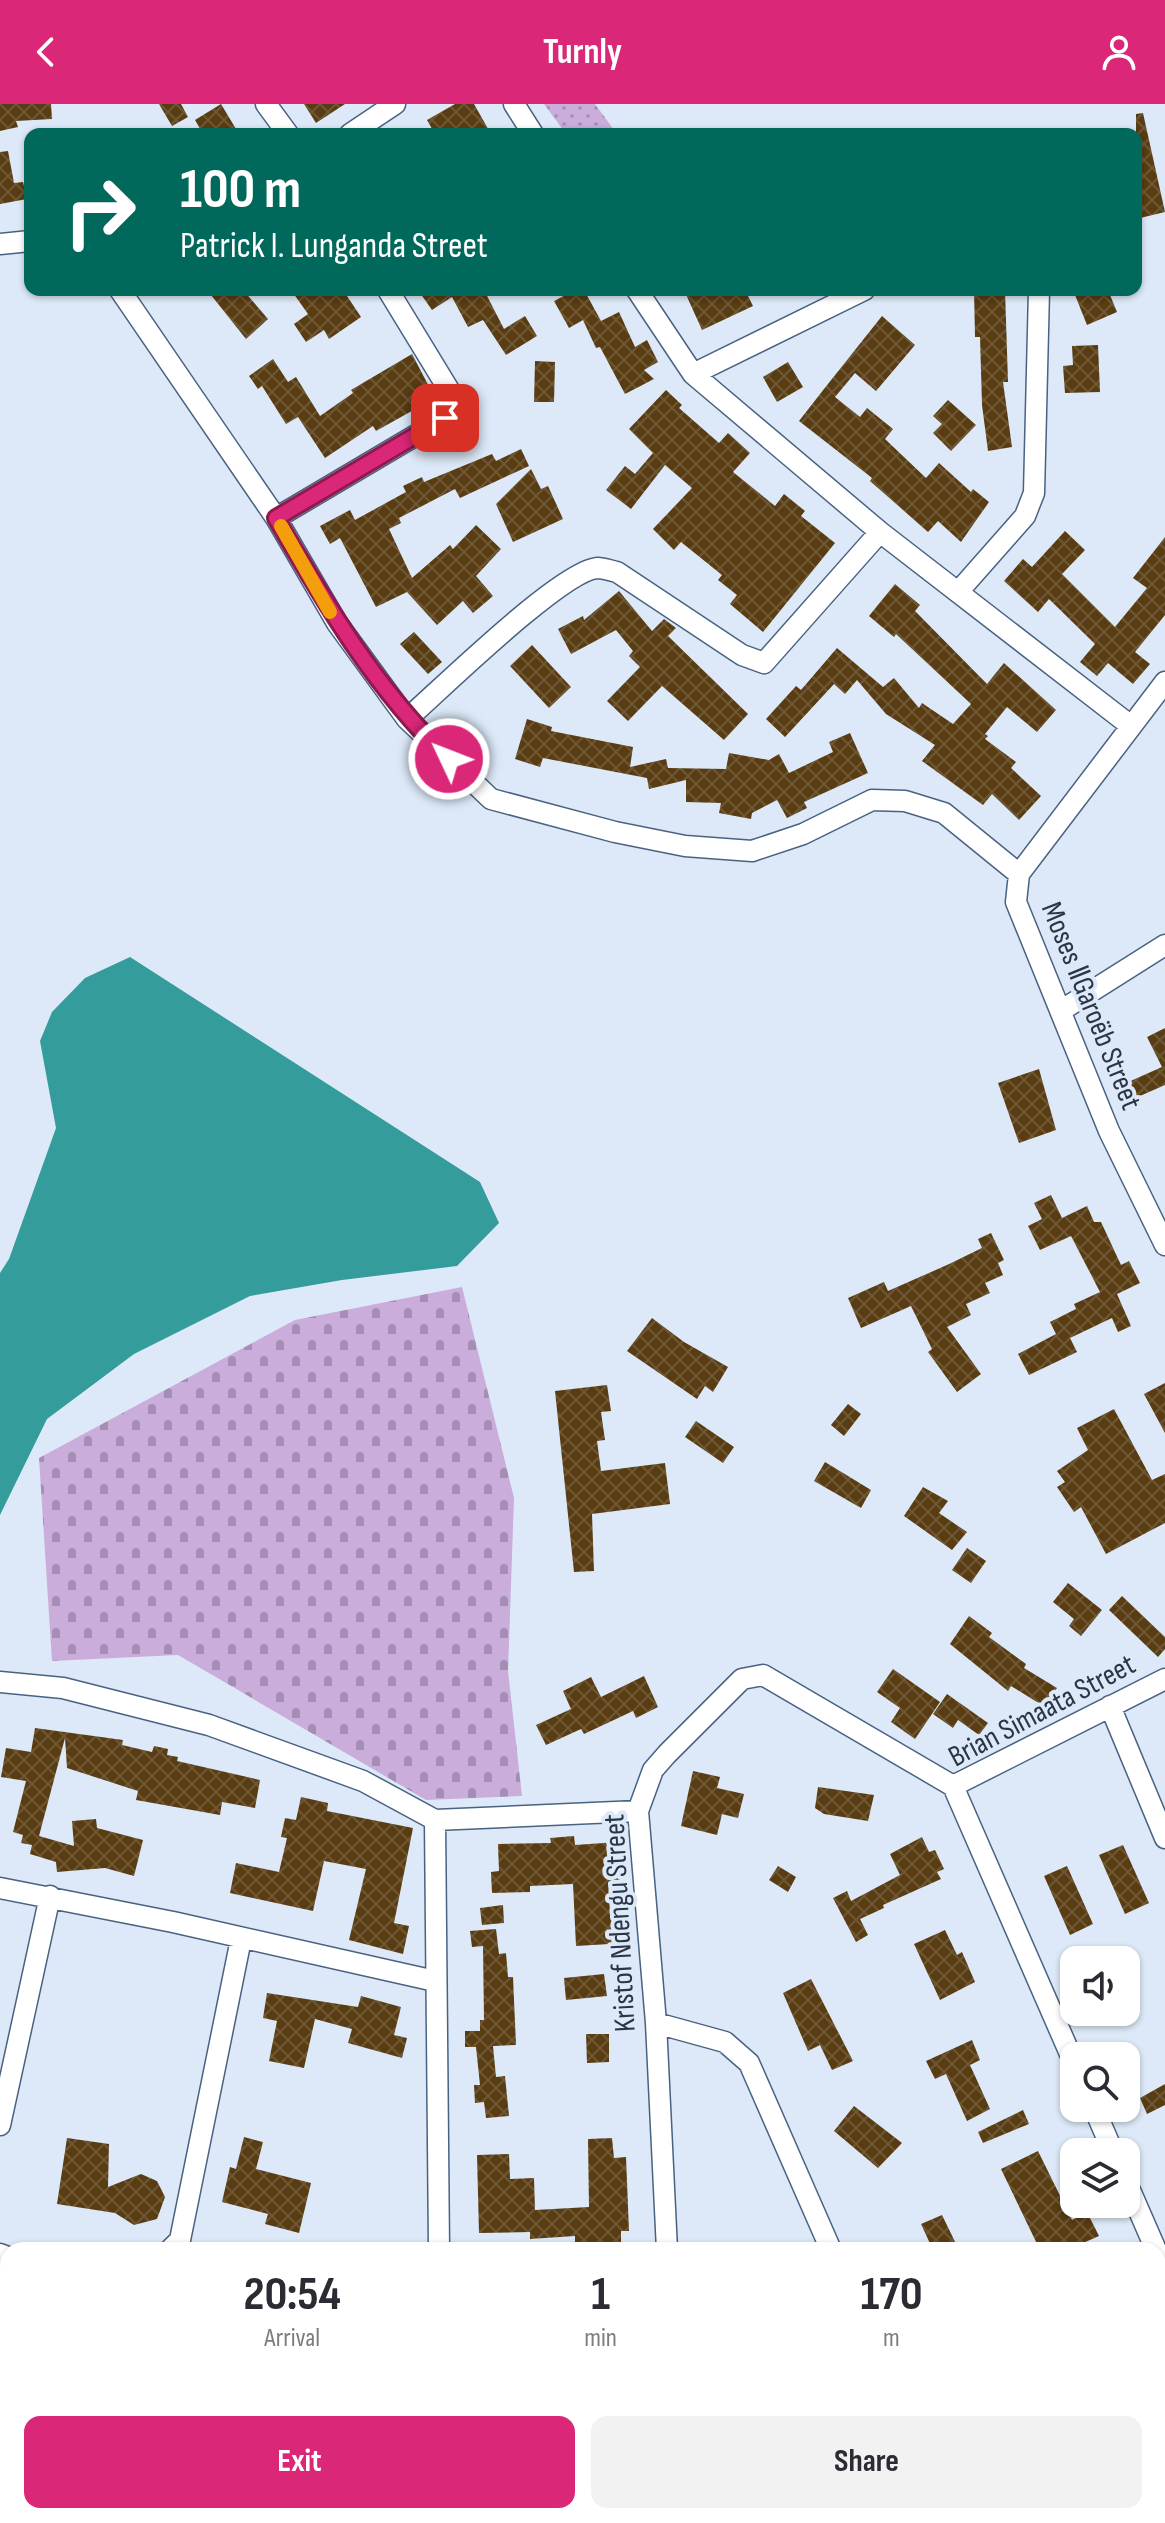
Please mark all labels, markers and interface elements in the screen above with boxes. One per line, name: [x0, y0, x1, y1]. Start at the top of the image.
icon: back: [24, 30, 68, 74]
icon: person: [1097, 30, 1141, 74]
text: Turnly: [543, 31, 622, 74]
text: 100 m: [180, 157, 301, 224]
icon: right: [48, 160, 152, 264]
text: Patrick I. Lunganda Street: [180, 225, 488, 268]
pin: [411, 384, 479, 452]
icon: arrive: [423, 396, 467, 440]
position arrow: [407, 717, 491, 801]
street label: Moses ǁGaroëb Street: [1033, 897, 1149, 1115]
street label: Brian Simaata Street: [943, 1647, 1141, 1775]
street label: Kristof Ndengu Street: [596, 1813, 644, 2033]
map controls: [1060, 1946, 1140, 2218]
button: sound: [1060, 1946, 1140, 2026]
button: search: [1060, 2042, 1140, 2122]
button: layers: [1060, 2138, 1140, 2218]
text: 20:54: [243, 2266, 341, 2323]
text: 1: [591, 2266, 610, 2323]
text: 170: [860, 2266, 923, 2323]
text: Arrival: [264, 2323, 320, 2354]
text: min: [584, 2323, 617, 2354]
text: m: [883, 2323, 900, 2354]
button: Exit: [24, 2416, 575, 2508]
button: Share: [591, 2416, 1142, 2508]

